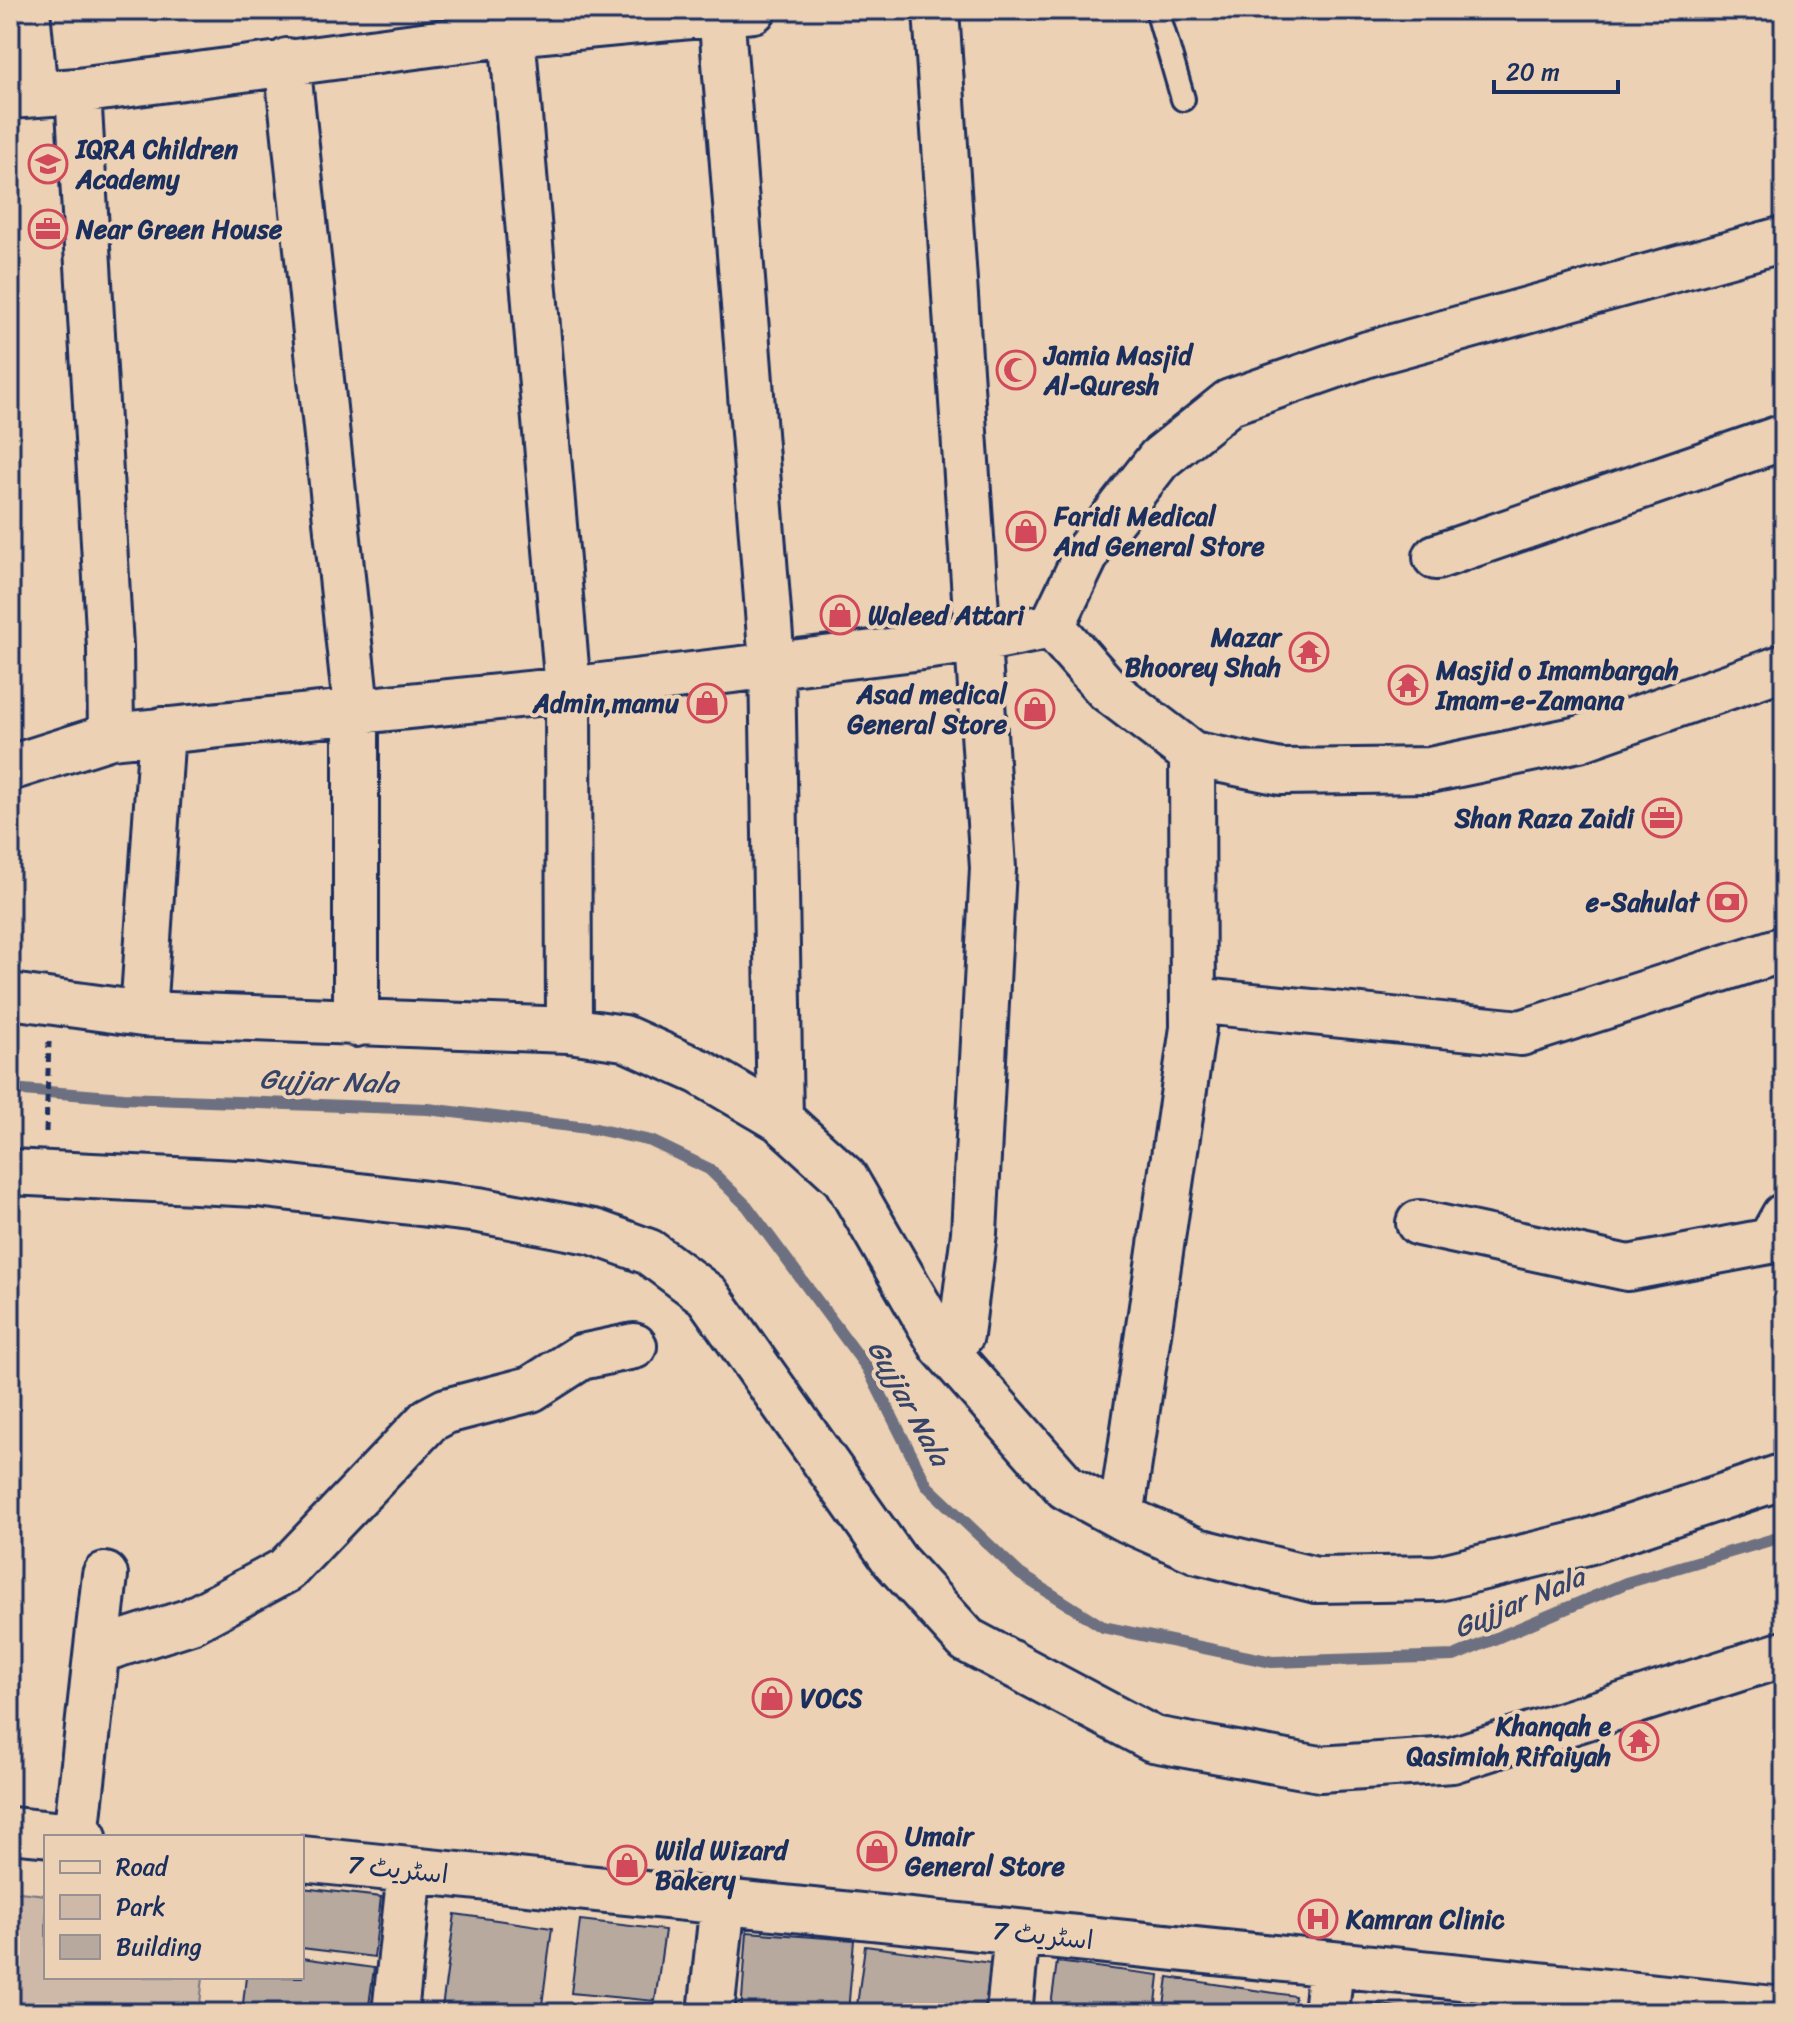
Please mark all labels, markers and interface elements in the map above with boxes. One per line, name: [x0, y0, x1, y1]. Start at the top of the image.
scale bar: [1494, 44, 1618, 94]
text: 20 m: [1506, 51, 1560, 93]
place label: IQRA Children Academy: [74, 126, 238, 202]
school or university icon: IQRA Children Academy: [27, 143, 69, 185]
place label: Near Green House: [75, 206, 283, 252]
office icon: Near Green House: [27, 208, 69, 250]
place label: Jamia Masjid Al-Quresh: [1042, 332, 1194, 408]
mosque icon: Jamia Masjid Al-Quresh: [995, 349, 1037, 391]
place label: Faridi Medical And General Store: [1053, 493, 1265, 569]
shop icon: Faridi Medical And General Store: [1005, 510, 1047, 552]
place label: Waleed Attari: [868, 592, 1026, 638]
shop icon: Waleed Attari: [819, 594, 861, 636]
place label: Mazar Bhoorey Shah: [1125, 614, 1283, 690]
temple icon: Mazar Bhoorey Shah: [1288, 631, 1330, 673]
place label: Masjid o Imambargah Imam-e-Zamana: [1434, 647, 1679, 723]
temple icon: Masjid o Imambargah Imam-e-Zamana: [1387, 664, 1429, 706]
place label: Asad medical General Store: [847, 671, 1009, 747]
place label: Admin,mamu: [532, 680, 680, 726]
shop icon: Admin,mamu: [686, 682, 728, 724]
shop icon: Asad medical General Store: [1014, 688, 1056, 730]
place label: Shan Raza Zaidi: [1453, 795, 1636, 841]
office icon: Shan Raza Zaidi: [1641, 797, 1683, 839]
place label: e-Sahulat: [1585, 879, 1701, 925]
bank icon: e-Sahulat: [1706, 881, 1748, 923]
water label: Gujjar Nala: [259, 1054, 401, 1108]
water label: Gujjar Nala: [854, 1330, 965, 1477]
water label: Gujjar Nala: [1445, 1552, 1594, 1652]
place label: VOCS: [800, 1675, 864, 1721]
shop icon: VOCS: [751, 1677, 793, 1719]
place label: Khanqah e Qasimiah Rifaiyah: [1407, 1703, 1611, 1779]
temple icon: Khanqah e Qasimiah Rifaiyah: [1618, 1720, 1660, 1762]
place label: Umair General Store: [905, 1813, 1065, 1889]
place label: Wild Wizard Bakery: [655, 1827, 790, 1903]
shop icon: Umair General Store: [856, 1830, 898, 1872]
legend: [44, 1835, 304, 1979]
street label: اسٹریٹ 7: [345, 1841, 451, 1897]
shop icon: Wild Wizard Bakery: [606, 1844, 648, 1886]
text: Road: [116, 1846, 170, 1888]
text: Park: [116, 1886, 165, 1928]
place label: Kamran Clinic: [1345, 1896, 1505, 1942]
hospital icon: Kamran Clinic: [1297, 1898, 1339, 1940]
street label: اسٹریٹ 7: [990, 1907, 1096, 1963]
text: Building: [116, 1926, 202, 1968]

